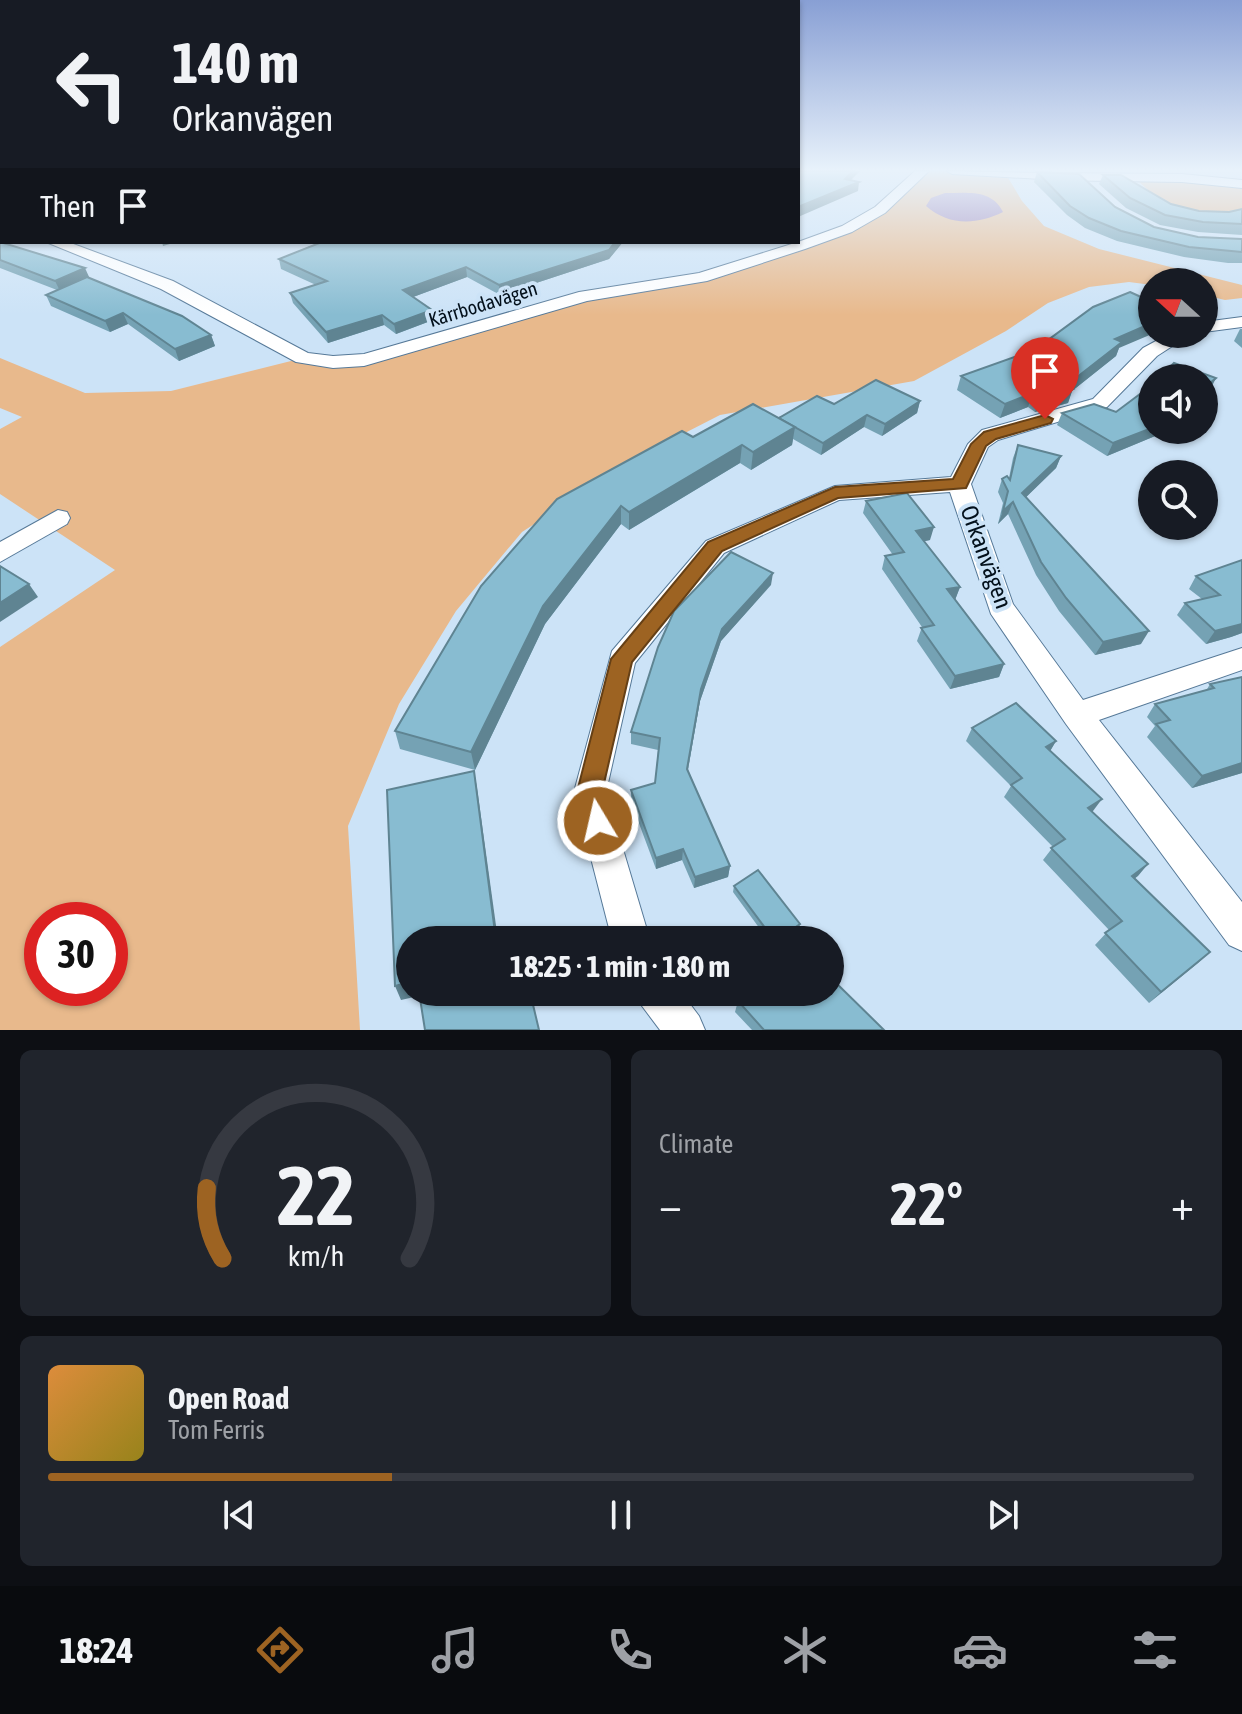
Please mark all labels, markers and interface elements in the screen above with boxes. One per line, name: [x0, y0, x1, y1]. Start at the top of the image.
text: 140 m: [172, 31, 299, 95]
icon: left: [40, 32, 144, 136]
text: Orkanvägen: [172, 97, 333, 139]
icon: arrive: [111, 184, 155, 228]
text: Then: [40, 189, 95, 223]
north arrow: [1138, 268, 1218, 348]
map controls: [1138, 268, 1218, 540]
street label: Kärrbodavägen: [426, 276, 540, 331]
pin: [1011, 337, 1079, 419]
icon: arrive: [1023, 349, 1067, 393]
button: sound: [1138, 364, 1218, 444]
button: search: [1138, 460, 1218, 540]
street label: Orkanvägen: [955, 502, 1018, 612]
position arrow: [556, 779, 640, 863]
speed limit sign: 30: [24, 902, 128, 1006]
text: 18:25 · 1 min · 180 m: [510, 949, 730, 983]
text: Climate: [659, 1129, 733, 1159]
text: 22: [276, 1147, 355, 1243]
text: 22°: [890, 1169, 963, 1238]
text: −: [659, 1179, 682, 1229]
text: +: [1171, 1179, 1194, 1229]
text: km/h: [287, 1239, 344, 1272]
text: Open Road: [168, 1381, 289, 1415]
text: Tom Ferris: [168, 1415, 265, 1445]
icon: previous: [217, 1493, 261, 1537]
icon: pause: [599, 1493, 643, 1537]
icon: next: [981, 1493, 1025, 1537]
icon: directions: [252, 1622, 308, 1678]
icon: music: [427, 1622, 483, 1678]
icon: phone: [602, 1622, 658, 1678]
icon: climate: [777, 1622, 833, 1678]
icon: car: [952, 1622, 1008, 1678]
icon: filters: [1127, 1622, 1183, 1678]
text: 18:24: [59, 1629, 134, 1671]

